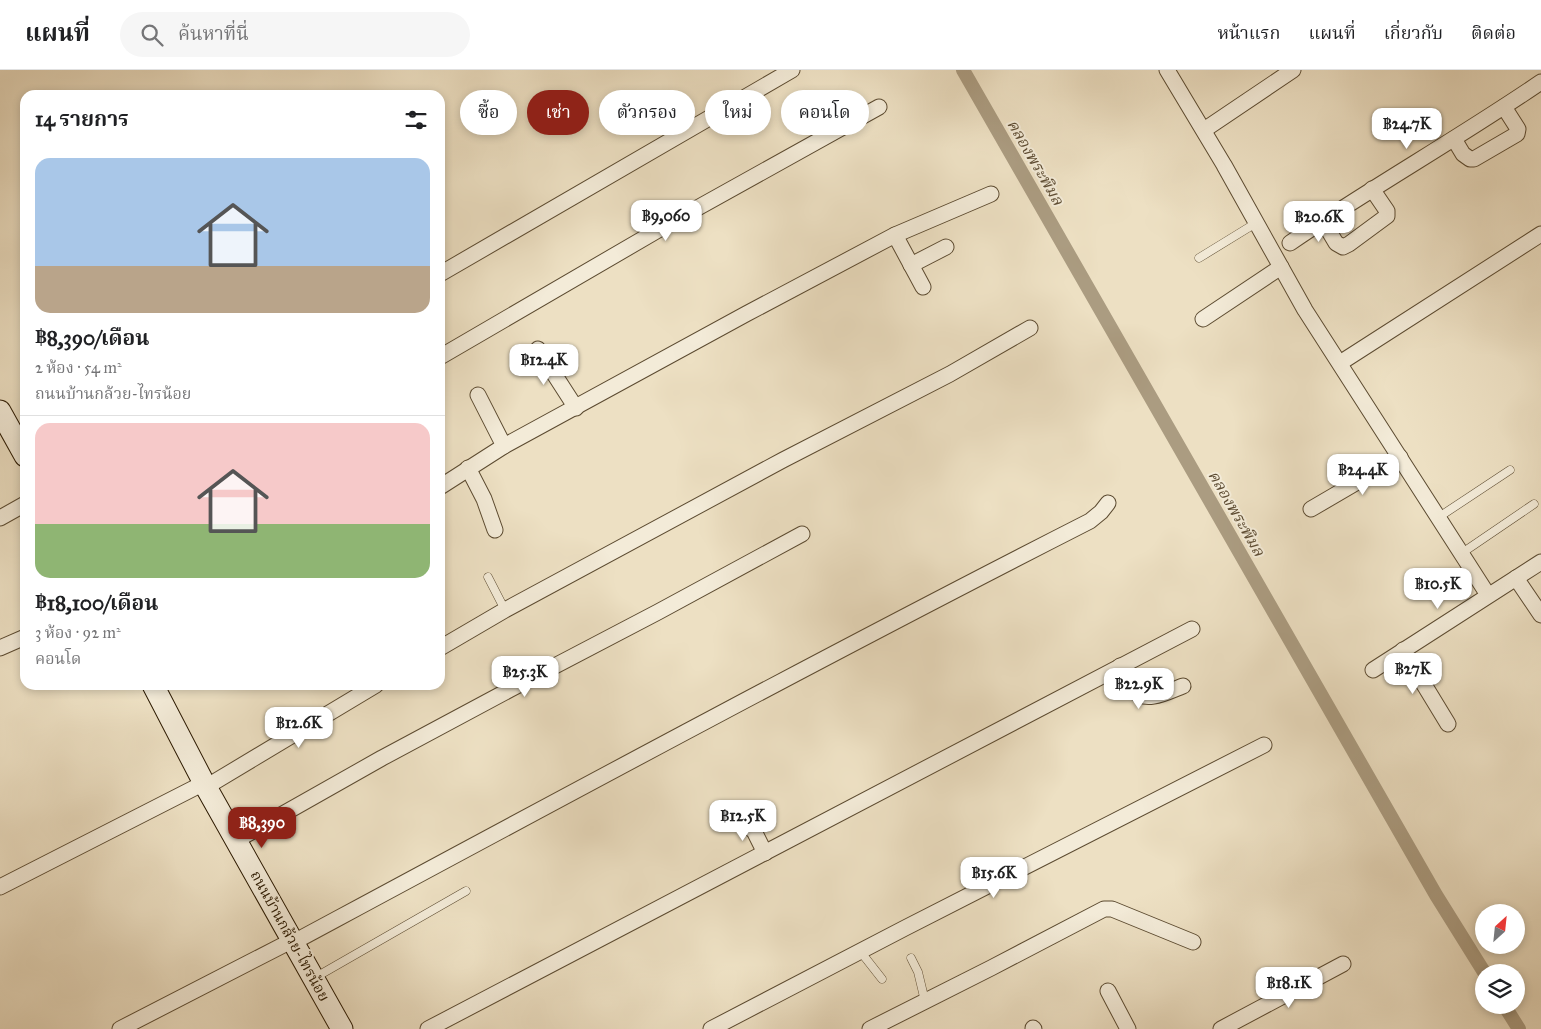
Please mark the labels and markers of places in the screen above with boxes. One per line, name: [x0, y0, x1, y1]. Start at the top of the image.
pin: ฿24.7K: [1366, 108, 1448, 150]
pin: ฿9,060: [625, 200, 707, 242]
pin: ฿20.6K: [1278, 200, 1360, 243]
pin: ฿12.4K: [503, 344, 585, 386]
pin: ฿24.4K: [1322, 454, 1404, 496]
pin: ฿10.5K: [1397, 568, 1479, 610]
pin: ฿27K: [1383, 652, 1443, 695]
pin: ฿25.3K: [484, 656, 566, 698]
pin: ฿22.9K: [1098, 668, 1180, 710]
pin: ฿12.6K: [258, 706, 340, 749]
pin: ฿12.5K: [702, 800, 784, 842]
pin: ฿8,390: [221, 806, 303, 849]
pin: ฿15.6K: [953, 856, 1035, 899]
pin: ฿18.1K: [1248, 966, 1330, 1009]

